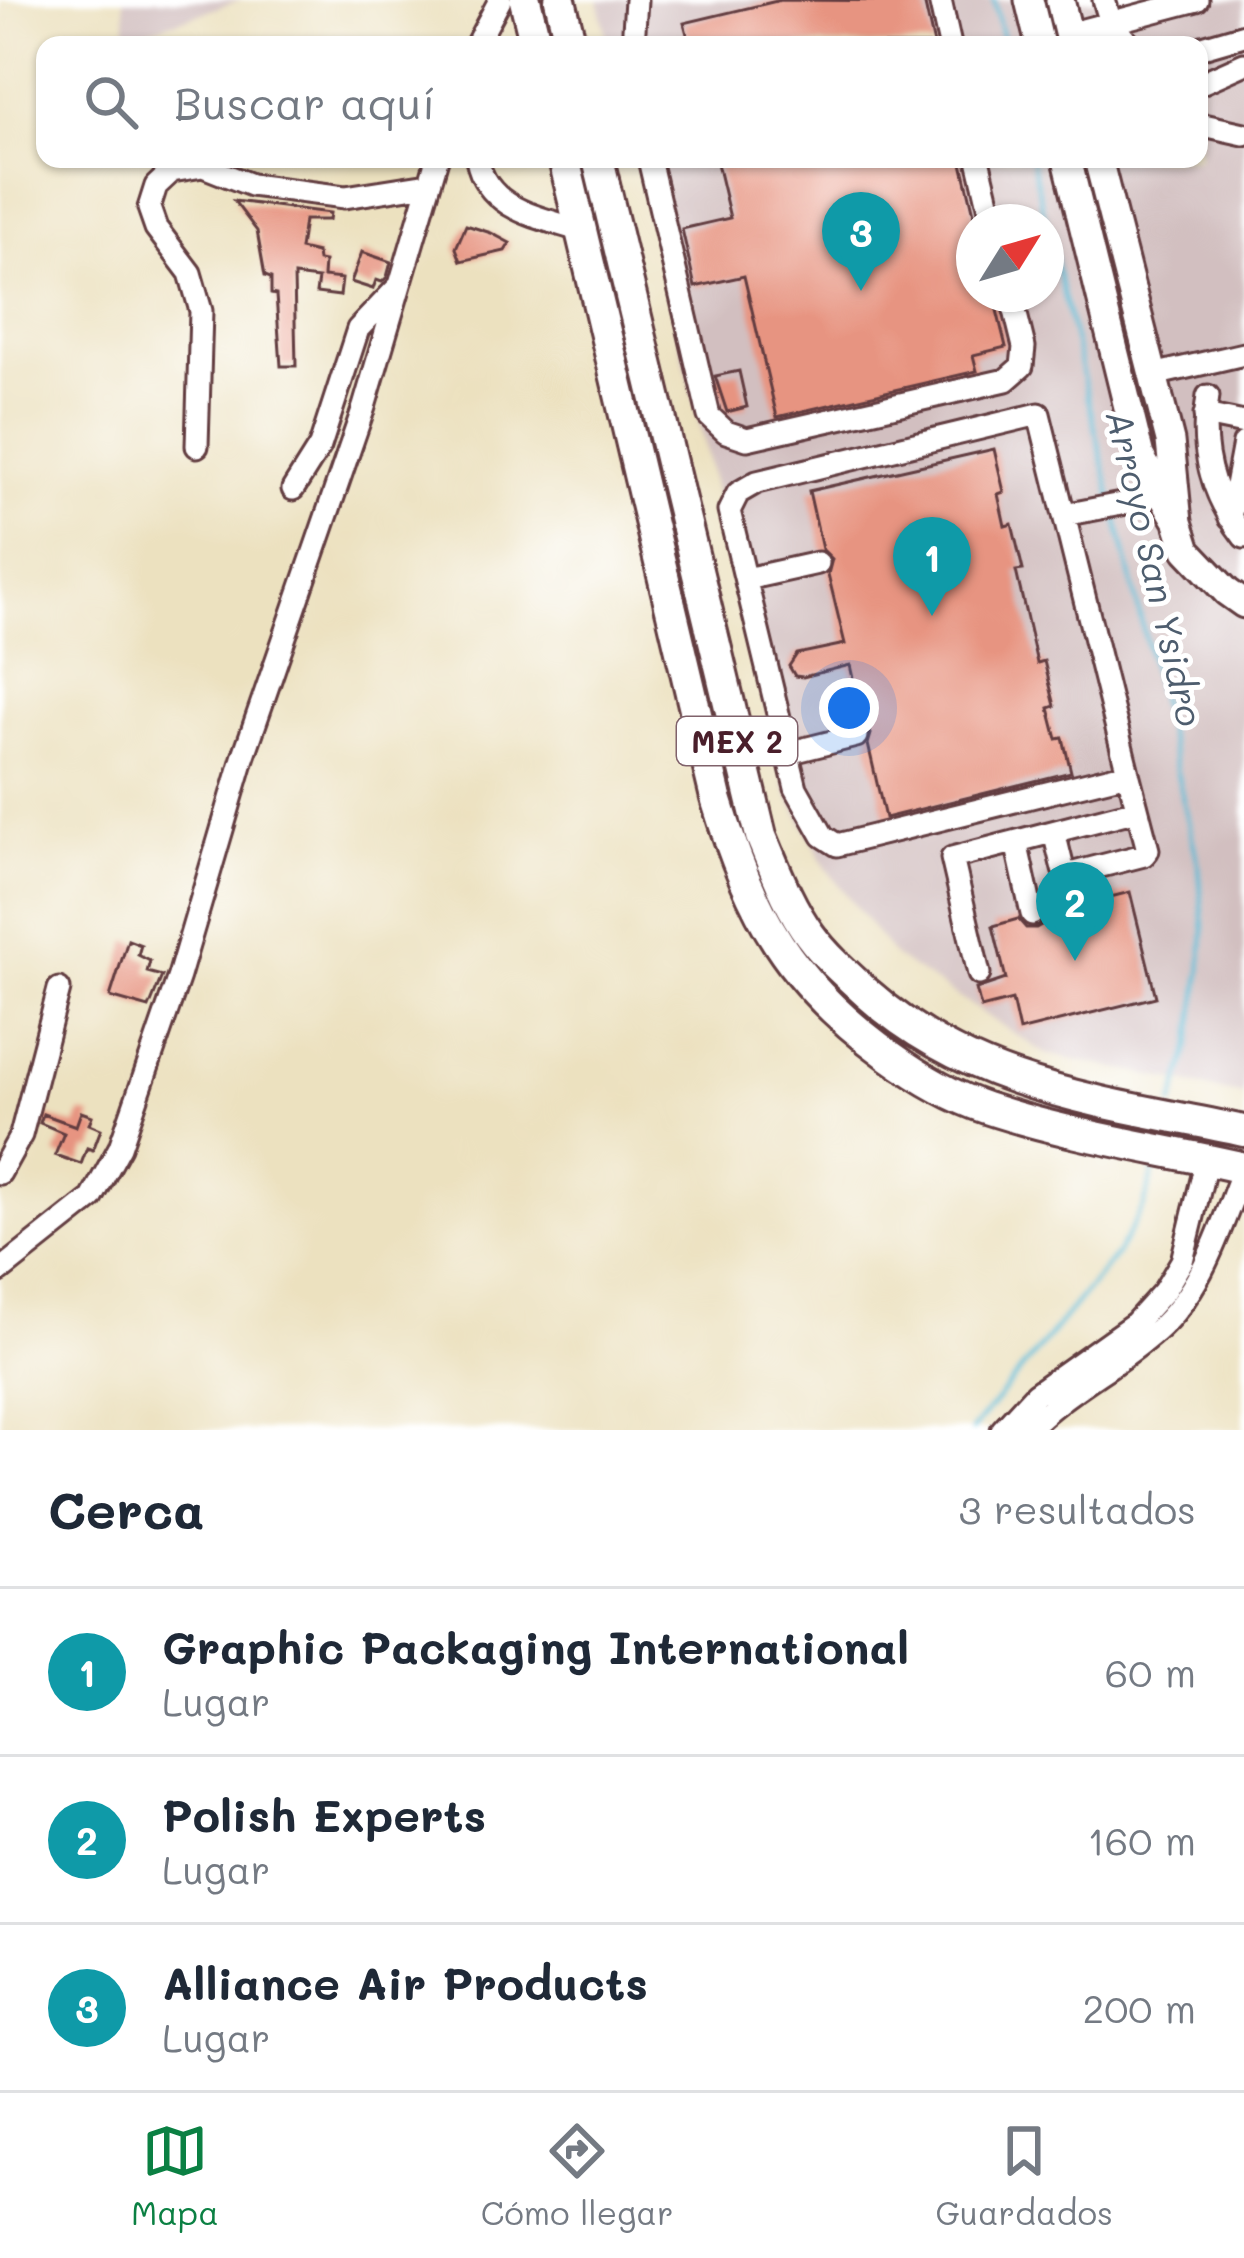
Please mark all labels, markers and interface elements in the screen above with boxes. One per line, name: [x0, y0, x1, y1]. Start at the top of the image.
search box: [36, 36, 1208, 168]
icon: search: [78, 69, 144, 135]
text: Buscar aquí: [174, 73, 436, 131]
pin: 3: [822, 192, 900, 291]
north arrow: [956, 204, 1064, 312]
water label: Arroyo San Ysidro: [1096, 406, 1215, 731]
pin: 1: [893, 517, 971, 616]
your location: [819, 678, 879, 738]
road number: MEX 2: [677, 717, 797, 765]
pin: 2: [1036, 862, 1114, 961]
text: Cerca: [48, 1475, 205, 1542]
text: 3 resultados: [959, 1483, 1196, 1534]
text: Graphic Packaging International: [162, 1617, 909, 1675]
text: 1: [78, 1646, 96, 1697]
text: 60 m: [1105, 1646, 1196, 1697]
text: Lugar: [162, 1675, 270, 1726]
text: Polish Experts: [162, 1785, 486, 1843]
text: 2: [76, 1814, 98, 1865]
text: 160 m: [1087, 1814, 1196, 1865]
text: Lugar: [162, 1843, 270, 1894]
text: Alliance Air Products: [162, 1953, 648, 2011]
text: 3: [75, 1982, 99, 2033]
text: 200 m: [1083, 1982, 1196, 2033]
text: Lugar: [162, 2011, 270, 2062]
tab: Mapa: [131, 2118, 219, 2233]
tab: Cómo llegar: [481, 2118, 673, 2233]
tab: Guardados: [935, 2118, 1113, 2233]

